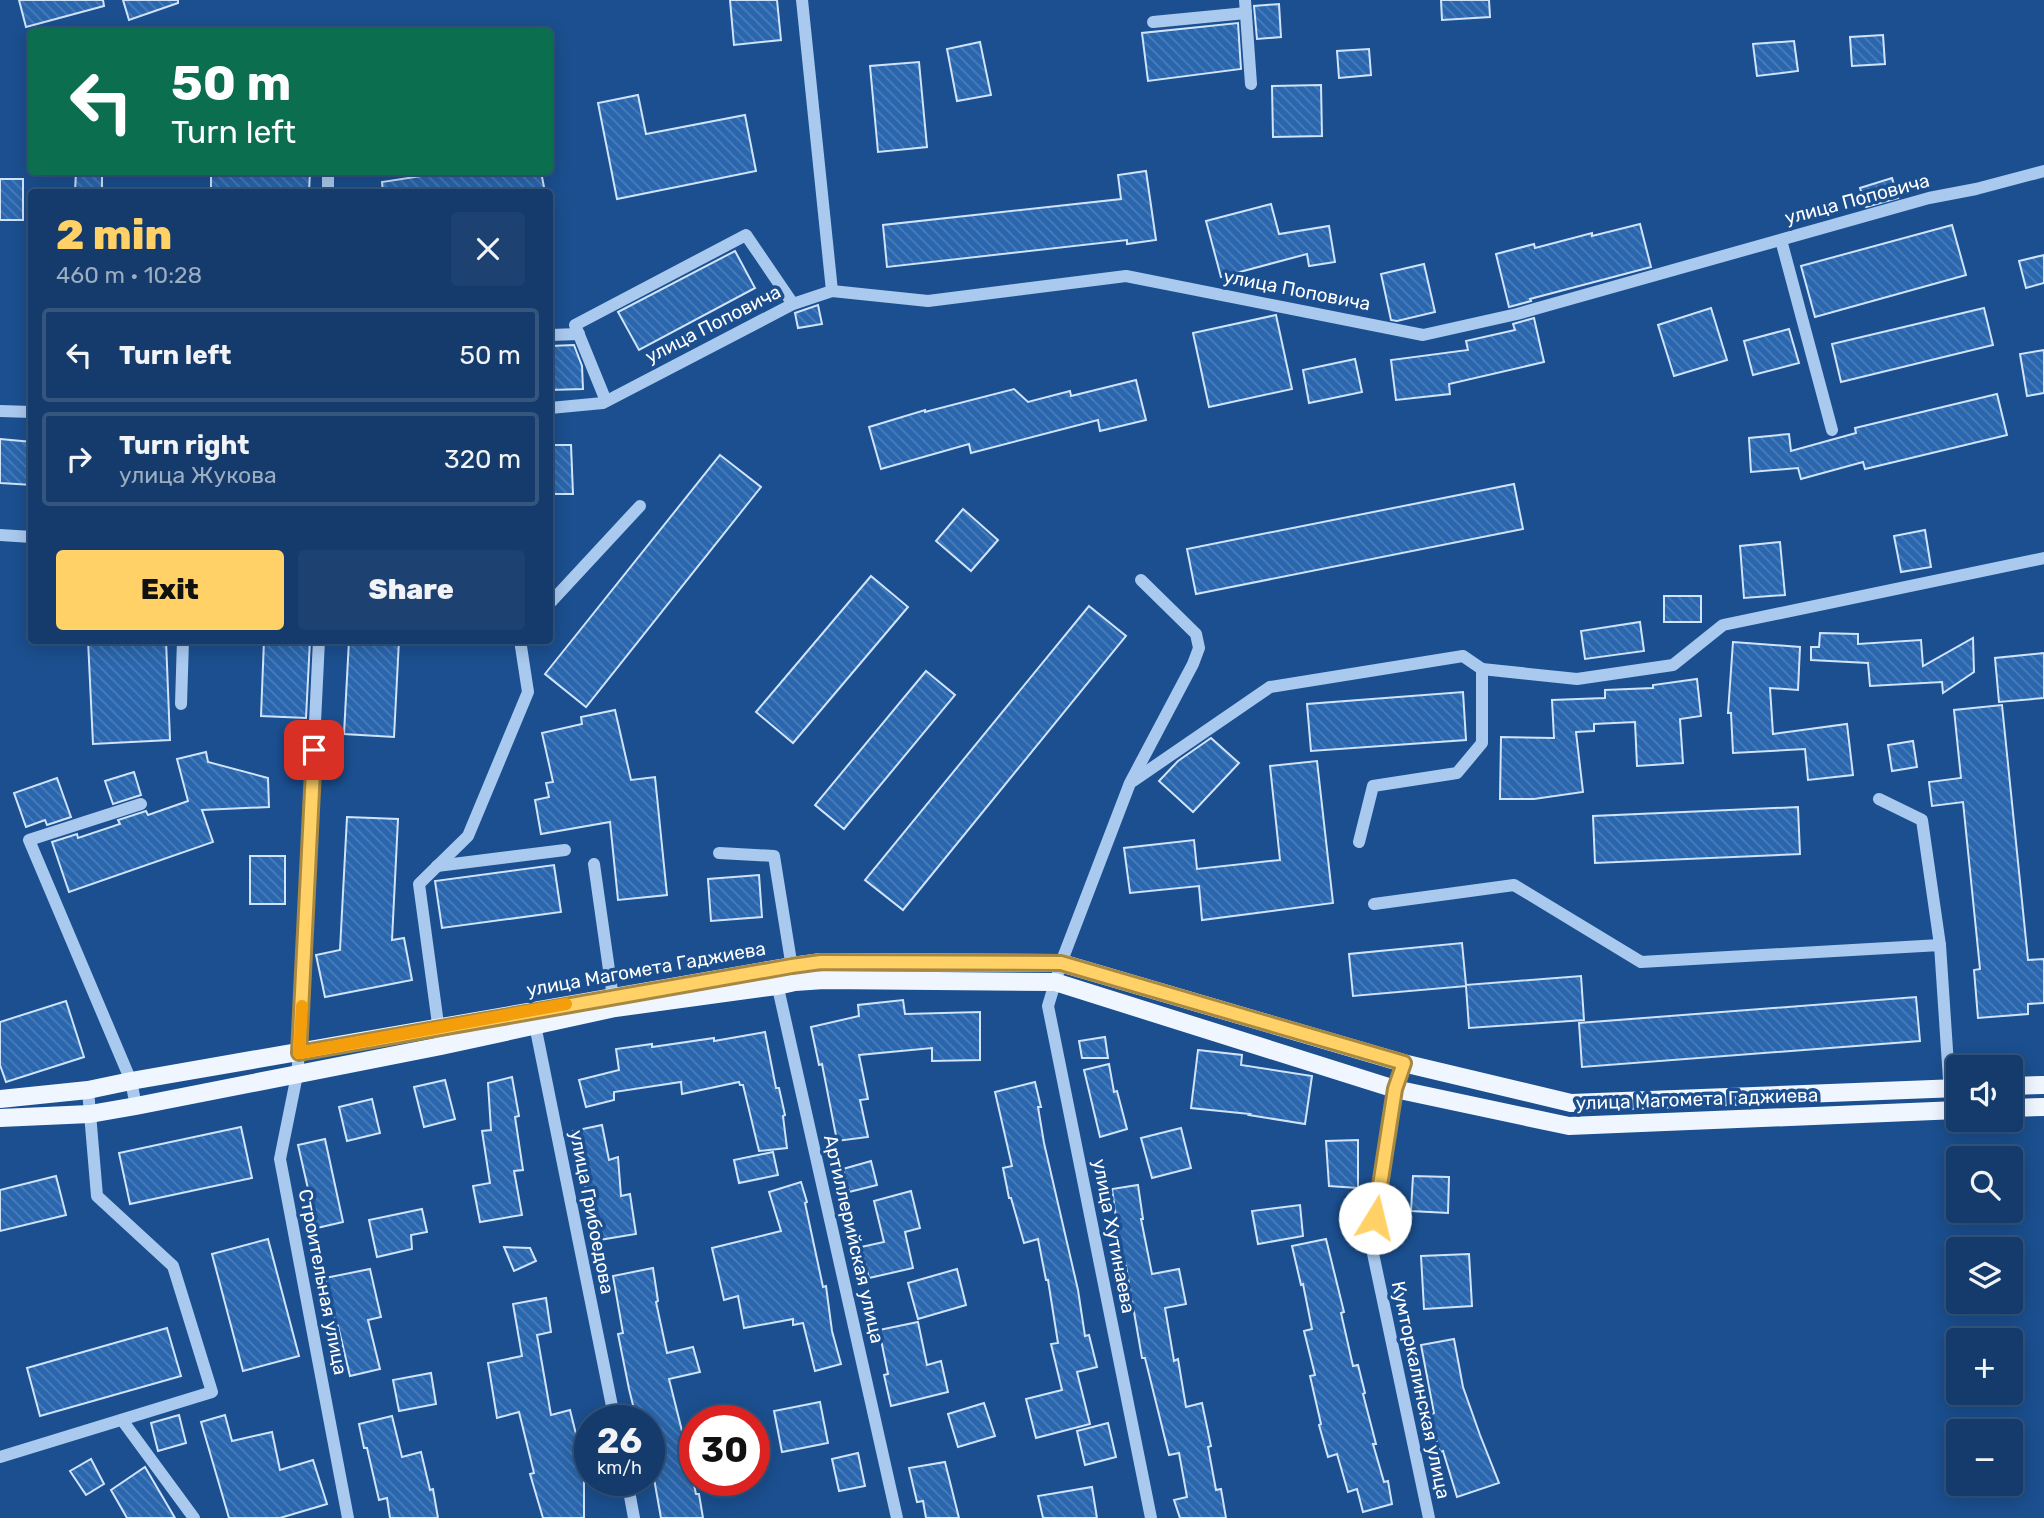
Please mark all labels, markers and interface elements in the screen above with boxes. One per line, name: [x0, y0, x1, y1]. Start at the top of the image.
text: 50 m: [171, 54, 291, 112]
icon: left: [56, 56, 147, 147]
text: Turn left: [171, 113, 296, 151]
street label: улица Поповича: [1782, 169, 1932, 229]
text: 2 min: [56, 210, 172, 260]
button: close: [451, 212, 525, 286]
text: 460 m · 10:28: [56, 261, 202, 289]
street label: улица Поповича: [1222, 264, 1372, 316]
street label: улица Поповича: [641, 280, 785, 368]
icon: left: [60, 336, 98, 374]
text: Turn left: [119, 340, 231, 371]
text: 50 m: [460, 340, 521, 371]
text: Turn right: [119, 430, 249, 461]
icon: right: [60, 440, 98, 478]
text: 320 m: [444, 444, 521, 475]
text: улица Жукова: [119, 461, 277, 489]
button: Exit: [56, 550, 284, 630]
button: Share: [298, 550, 525, 630]
pin: [284, 720, 344, 780]
icon: arrive: [295, 731, 333, 769]
street label: улица Магомета Гаджиева: [525, 937, 767, 1001]
map controls: [1946, 1055, 2023, 1496]
button: sound: [1946, 1055, 2023, 1132]
street label: улица Магомета Гаджиева: [1575, 1083, 1819, 1115]
street label: улица Грибоедова: [565, 1128, 619, 1296]
street label: Артиллерийская улица: [819, 1132, 889, 1346]
button: search: [1946, 1146, 2023, 1223]
street label: улица Хутинаева: [1088, 1157, 1140, 1315]
position arrow: [1338, 1181, 1412, 1255]
street label: Строительная улица: [294, 1187, 352, 1377]
button: layers: [1946, 1237, 2023, 1314]
street label: Кумторкалинская улица: [1387, 1279, 1455, 1501]
button: +: [1946, 1328, 2023, 1405]
speed limit sign: 30: [679, 1405, 770, 1496]
button: −: [1946, 1419, 2023, 1496]
text: 26: [597, 1420, 642, 1462]
text: km/h: [597, 1457, 642, 1479]

